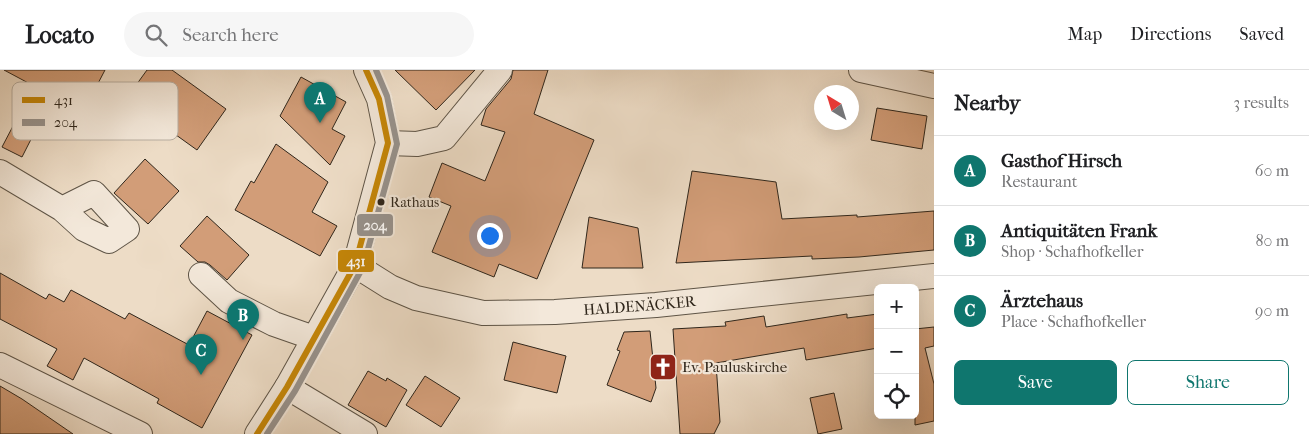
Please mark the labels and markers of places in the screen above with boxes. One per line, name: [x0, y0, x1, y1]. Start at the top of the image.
pin: A: [304, 82, 336, 123]
place label: Rathaus: [390, 194, 439, 211]
marker: Rathaus: [376, 197, 386, 207]
pin: B: [227, 299, 259, 340]
pin: C: [185, 334, 217, 375]
church icon: Ev. Pauluskirche: [648, 352, 678, 382]
place label: Ev. Pauluskirche: [682, 358, 788, 376]

